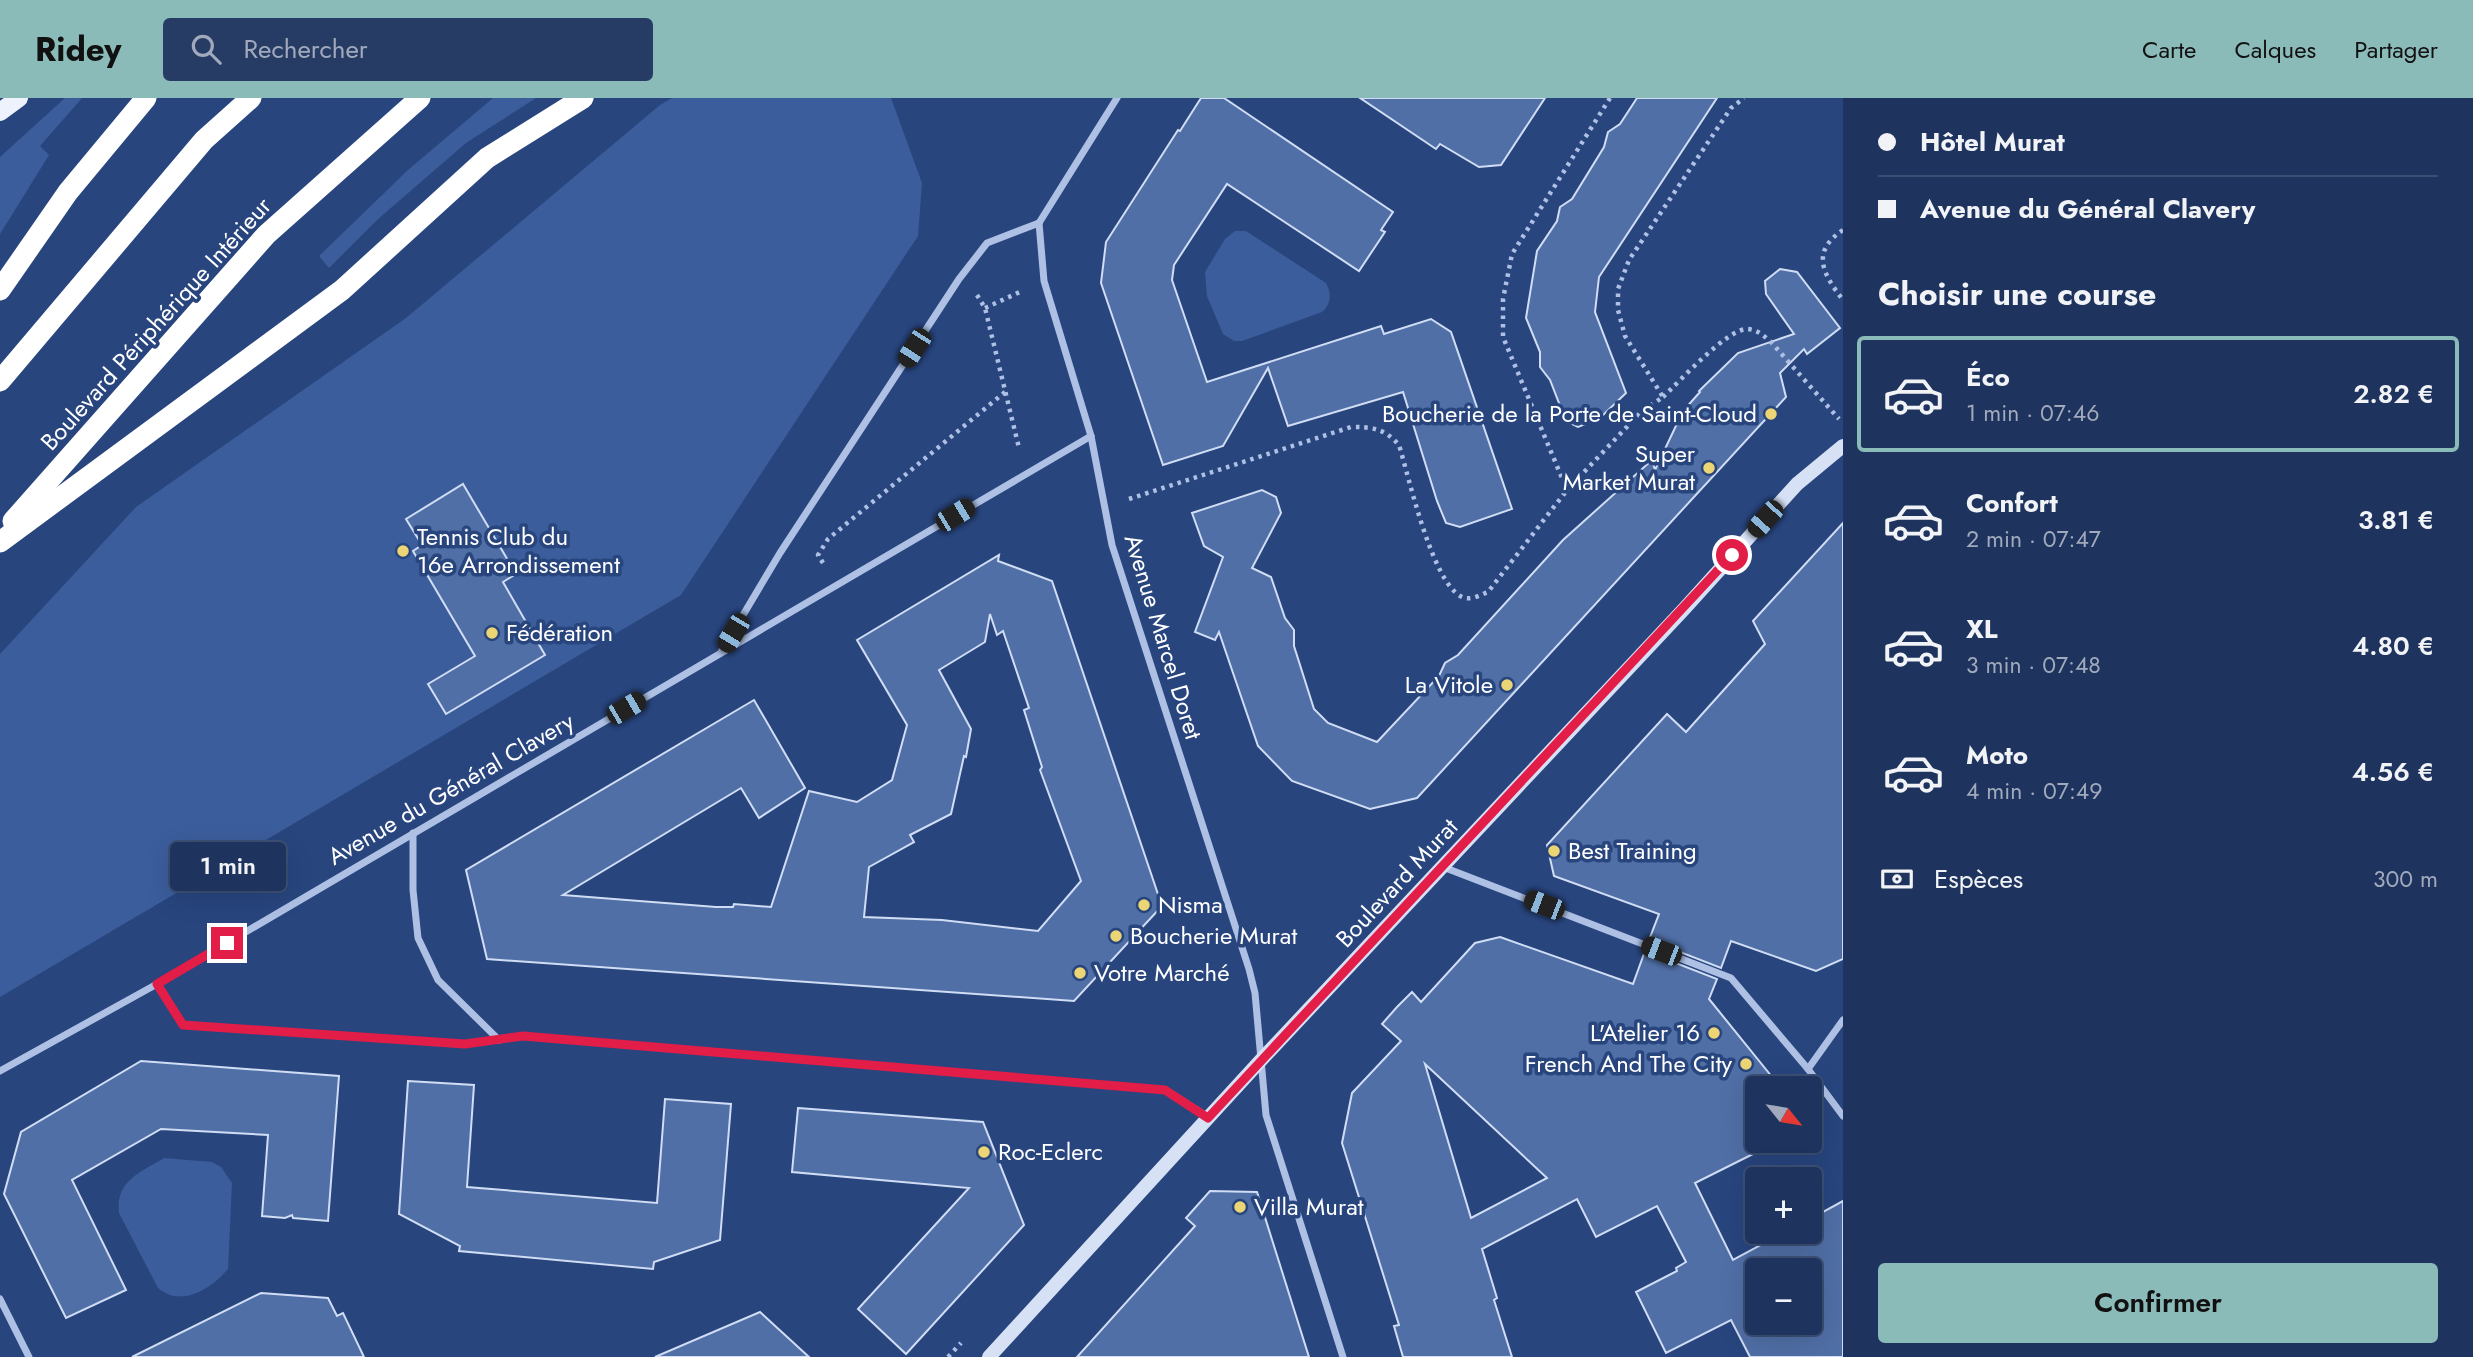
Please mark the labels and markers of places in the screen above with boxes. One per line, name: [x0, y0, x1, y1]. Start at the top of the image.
place label: Boucherie de la Porte de Saint-Cloud: [1382, 396, 1757, 431]
marker: Boucherie de la Porte de Saint-Cloud: [1763, 406, 1779, 422]
place label: Super Market Murat: [1563, 436, 1696, 499]
marker: Super Market Murat: [1701, 460, 1717, 476]
place label: Tennis Club du 16e Arrondissement: [417, 519, 620, 582]
marker: Tennis Club du 16e Arrondissement: [395, 543, 411, 559]
place label: Fédération: [506, 615, 613, 650]
marker: Fédération: [484, 625, 500, 641]
place label: La Vitole: [1405, 667, 1493, 702]
marker: La Vitole: [1499, 677, 1515, 693]
place label: Best Training: [1568, 833, 1697, 868]
marker: Best Training: [1546, 843, 1562, 859]
place label: Nisma: [1158, 887, 1223, 922]
marker: Nisma: [1136, 897, 1152, 913]
place label: Boucherie Murat: [1130, 918, 1297, 953]
marker: Boucherie Murat: [1108, 928, 1124, 944]
place label: Votre Marché: [1094, 955, 1230, 990]
marker: Votre Marché: [1072, 965, 1088, 981]
place label: L'Atelier 16: [1590, 1015, 1700, 1050]
marker: L'Atelier 16: [1706, 1025, 1722, 1041]
place label: French And The City: [1525, 1046, 1732, 1081]
marker: French And The City: [1738, 1056, 1754, 1072]
place label: Roc-Eclerc: [998, 1134, 1103, 1169]
marker: Roc-Eclerc: [976, 1144, 992, 1160]
place label: Villa Murat: [1254, 1189, 1364, 1224]
marker: Villa Murat: [1232, 1199, 1248, 1215]

